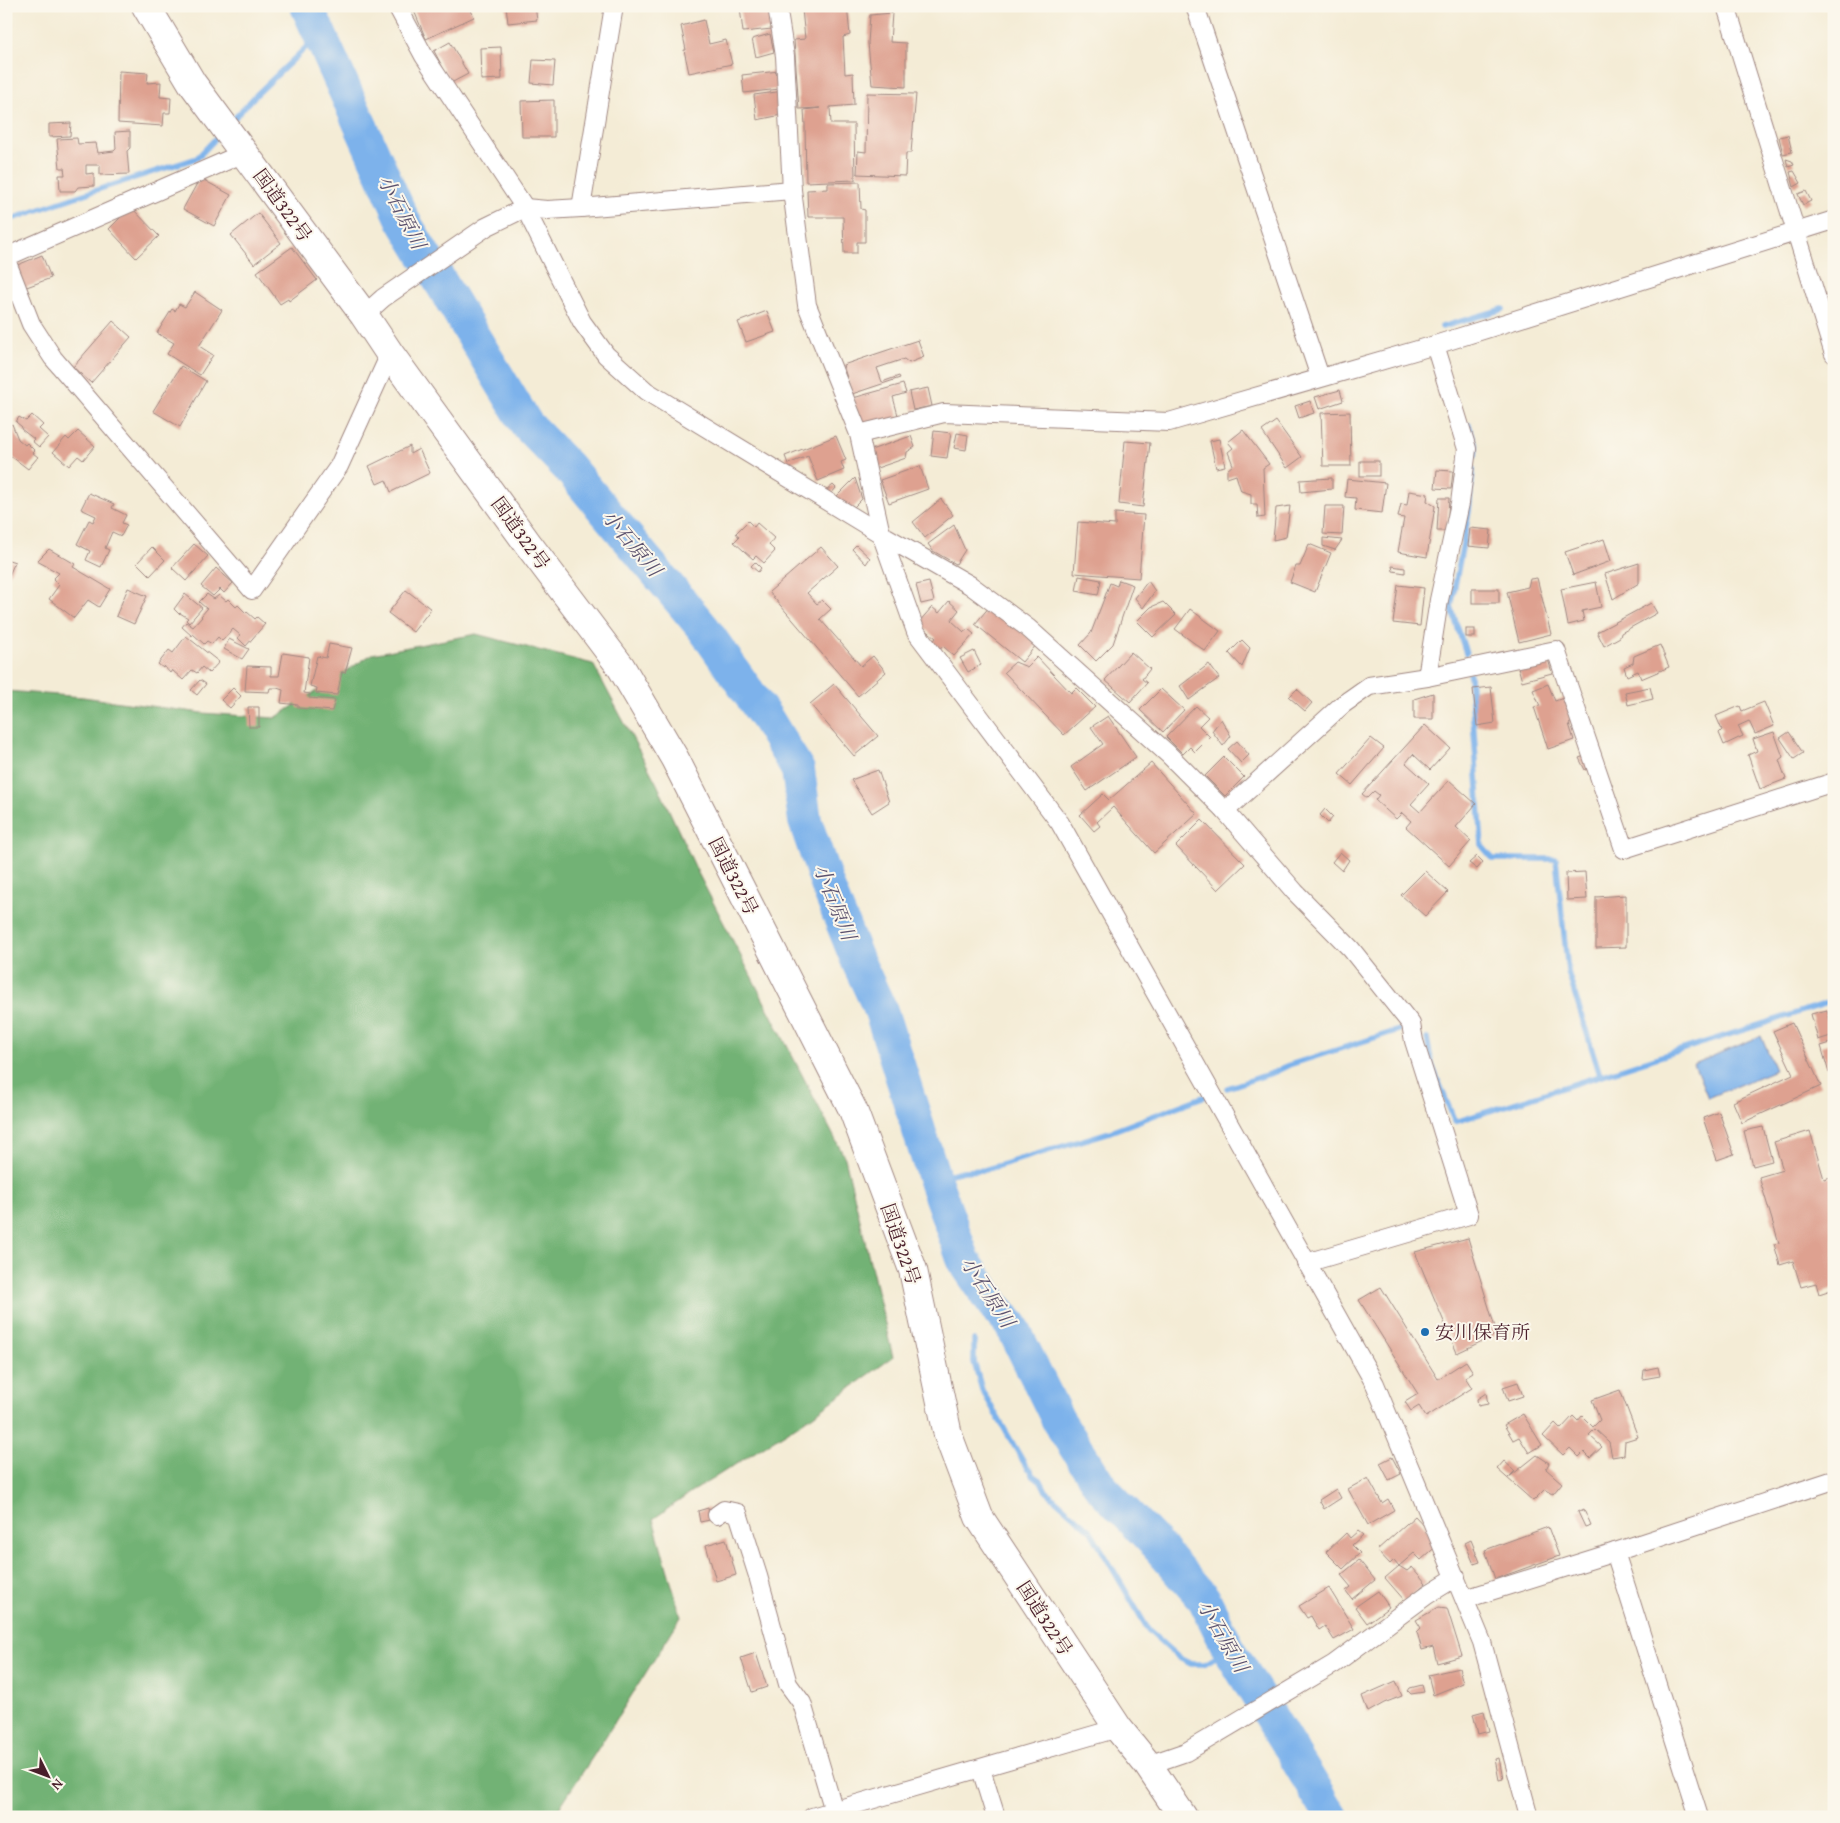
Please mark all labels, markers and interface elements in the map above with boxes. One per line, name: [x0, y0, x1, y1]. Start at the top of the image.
street label: 国道322号: [247, 163, 319, 247]
water label: 小石原川: [371, 170, 434, 256]
street label: 国道322号: [485, 491, 557, 575]
water label: 小石原川: [596, 503, 670, 584]
street label: 国道322号: [702, 832, 766, 920]
water label: 小石原川: [807, 859, 865, 946]
street label: 国道322号: [874, 1200, 928, 1288]
water label: 小石原川: [954, 1250, 1023, 1335]
place label: 安川保育所: [1435, 1318, 1530, 1346]
marker: 安川保育所: [1419, 1326, 1431, 1338]
street label: 国道322号: [1010, 1575, 1080, 1661]
water label: 小石原川: [1191, 1594, 1257, 1679]
north arrow: [22, 1750, 72, 1800]
text: N: [47, 1775, 68, 1795]

